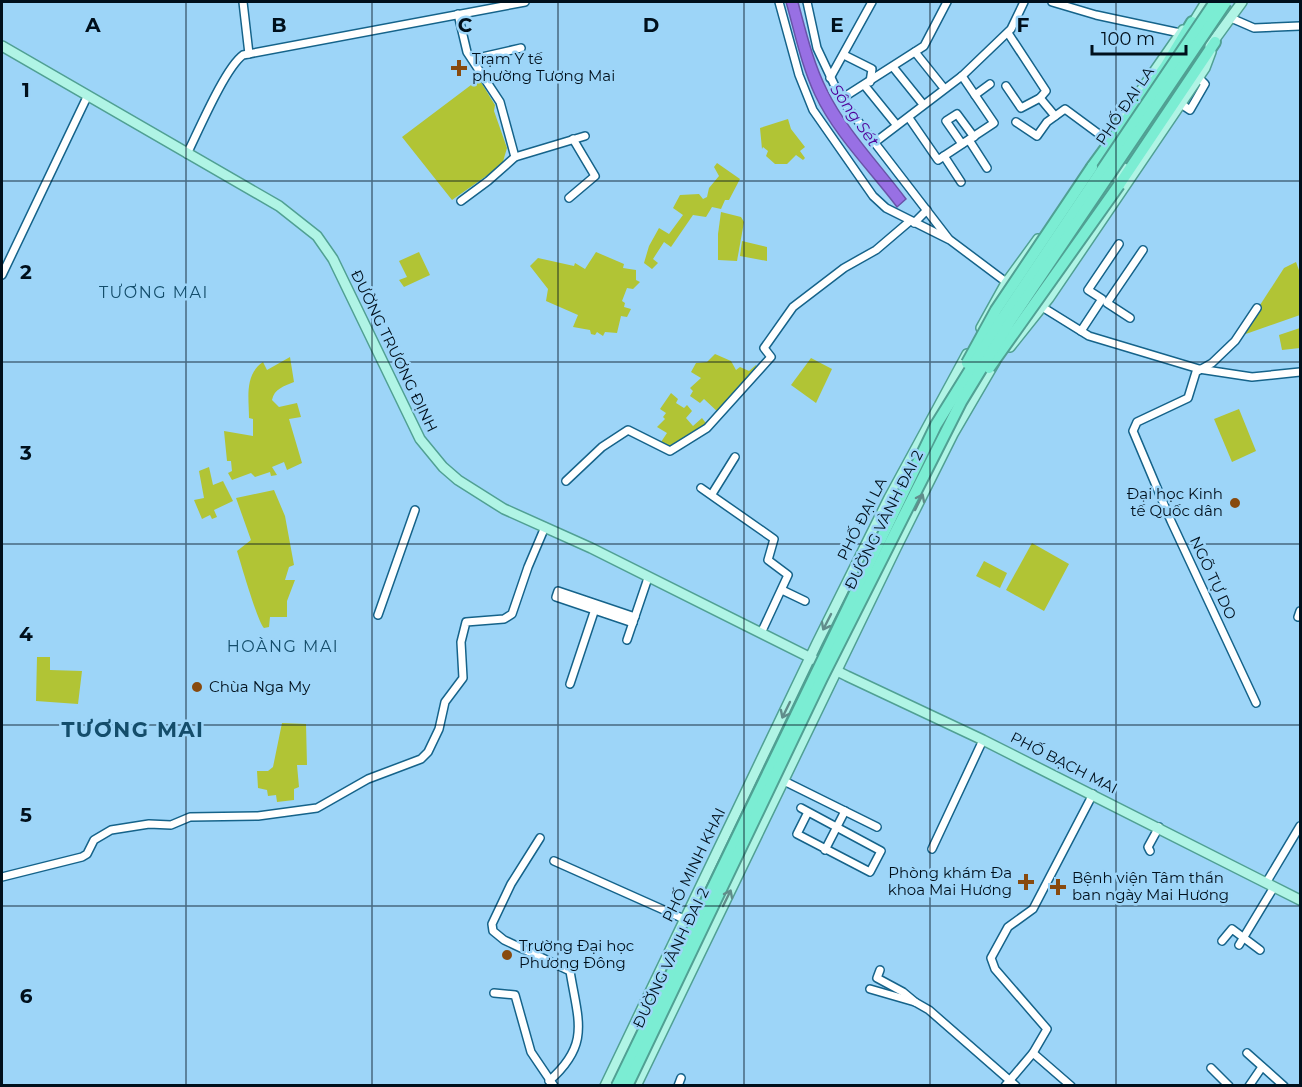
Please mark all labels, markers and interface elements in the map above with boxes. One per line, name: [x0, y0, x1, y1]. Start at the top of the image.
text: A: [84, 13, 101, 37]
text: B: [271, 13, 287, 37]
text: C: [458, 13, 473, 37]
text: D: [643, 13, 659, 37]
text: E: [830, 13, 844, 37]
text: F: [1017, 13, 1030, 37]
scale bar: [1092, 18, 1186, 56]
text: 100 m: [1101, 28, 1155, 50]
place label: Trạm Y tế phường Tương Mai: [472, 49, 615, 85]
marker: Trạm Y tế phường Tương Mai: [450, 59, 468, 77]
street label: PHỐ ĐẠI LA: [1091, 63, 1158, 149]
text: 1: [22, 78, 30, 102]
water label: Sông Sét: [826, 80, 883, 151]
text: 2: [20, 260, 32, 284]
street label: ĐƯỜNG TRƯƠNG ĐỊNH: [347, 267, 442, 435]
district label: TƯƠNG MAI: [99, 283, 209, 302]
text: 3: [19, 441, 32, 465]
street label: ĐƯỜNG VÀNH ĐAI 2: [840, 447, 927, 593]
street label: PHỐ ĐẠI LA: [833, 474, 891, 563]
place label: Đại học Kinh tế Quốc dân: [1127, 484, 1223, 520]
one-way arrow: [913, 494, 925, 512]
marker: Đại học Kinh tế Quốc dân: [1228, 496, 1242, 510]
street label: NGÕ TỰ DO: [1186, 533, 1241, 622]
one-way arrow: [821, 613, 833, 631]
text: 4: [19, 622, 33, 646]
district label: HOÀNG MAI: [227, 637, 339, 656]
place label: Chùa Nga My: [209, 677, 311, 696]
marker: Chùa Nga My: [190, 680, 204, 694]
one-way arrow: [779, 700, 791, 718]
district label: TƯƠNG MAI: [62, 717, 204, 742]
street label: PHỐ BẠCH MAI: [1008, 727, 1121, 798]
text: 5: [20, 803, 32, 827]
street label: PHỐ MINH KHAI: [658, 805, 729, 925]
place label: Phòng khám Đa khoa Mai Hương: [888, 863, 1012, 899]
place label: Bệnh viện Tâm thần ban ngày Mai Hương: [1072, 868, 1229, 904]
marker: Phòng khám Đa khoa Mai Hương: [1017, 873, 1035, 891]
marker: Bệnh viện Tâm thần ban ngày Mai Hương: [1049, 878, 1067, 896]
street label: ĐƯỜNG VÀNH ĐAI 2: [628, 885, 713, 1031]
one-way arrow: [722, 889, 734, 907]
place label: Trường Đại học Phương Đông: [519, 936, 634, 972]
marker: Trường Đại học Phương Đông: [500, 948, 514, 962]
text: 6: [20, 984, 33, 1008]

